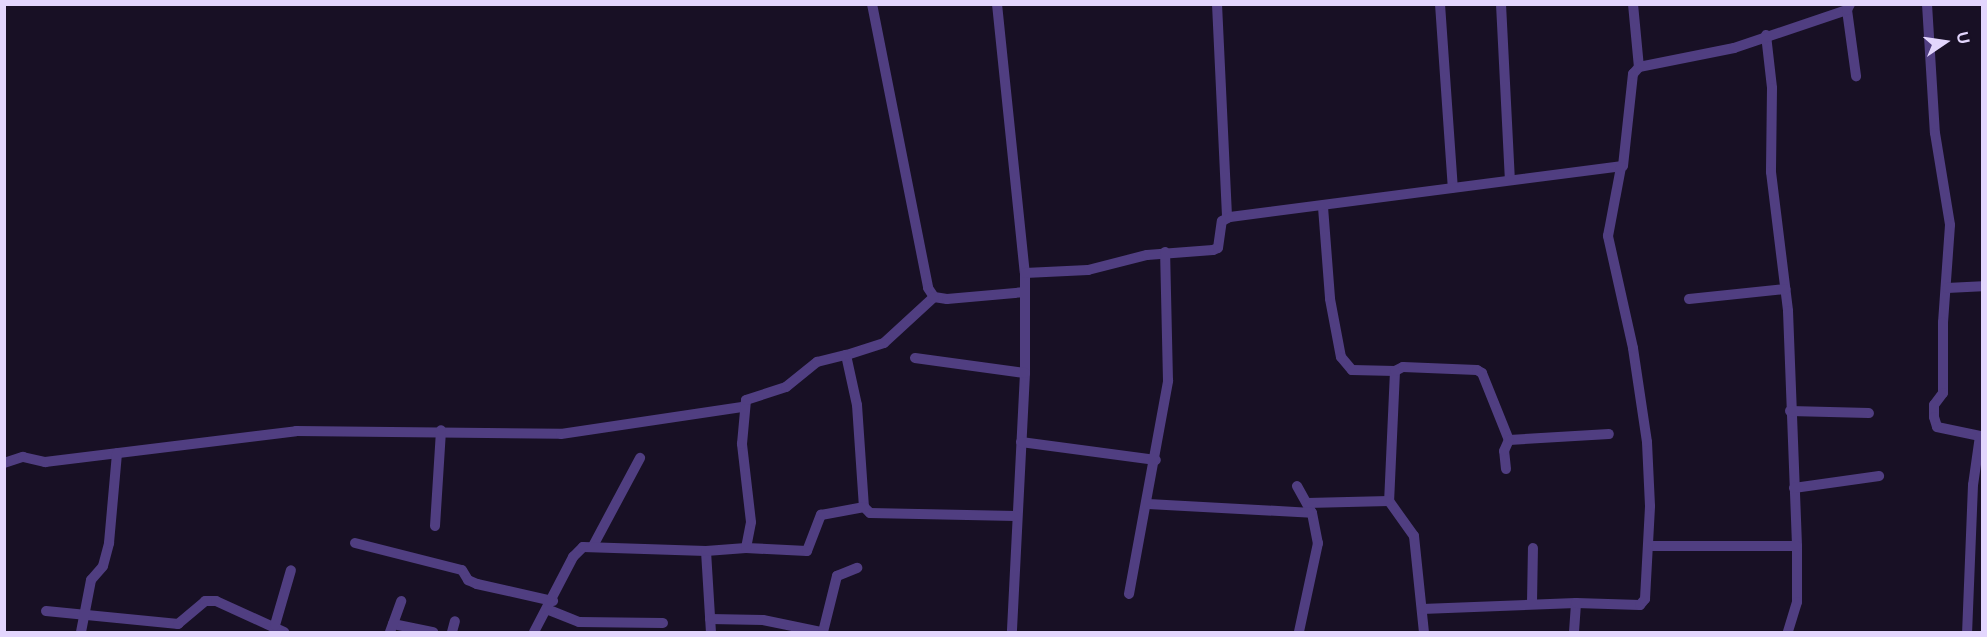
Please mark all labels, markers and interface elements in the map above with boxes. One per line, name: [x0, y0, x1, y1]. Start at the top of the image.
north arrow: [1915, 12, 1975, 72]
text: U: [1952, 30, 1974, 46]

